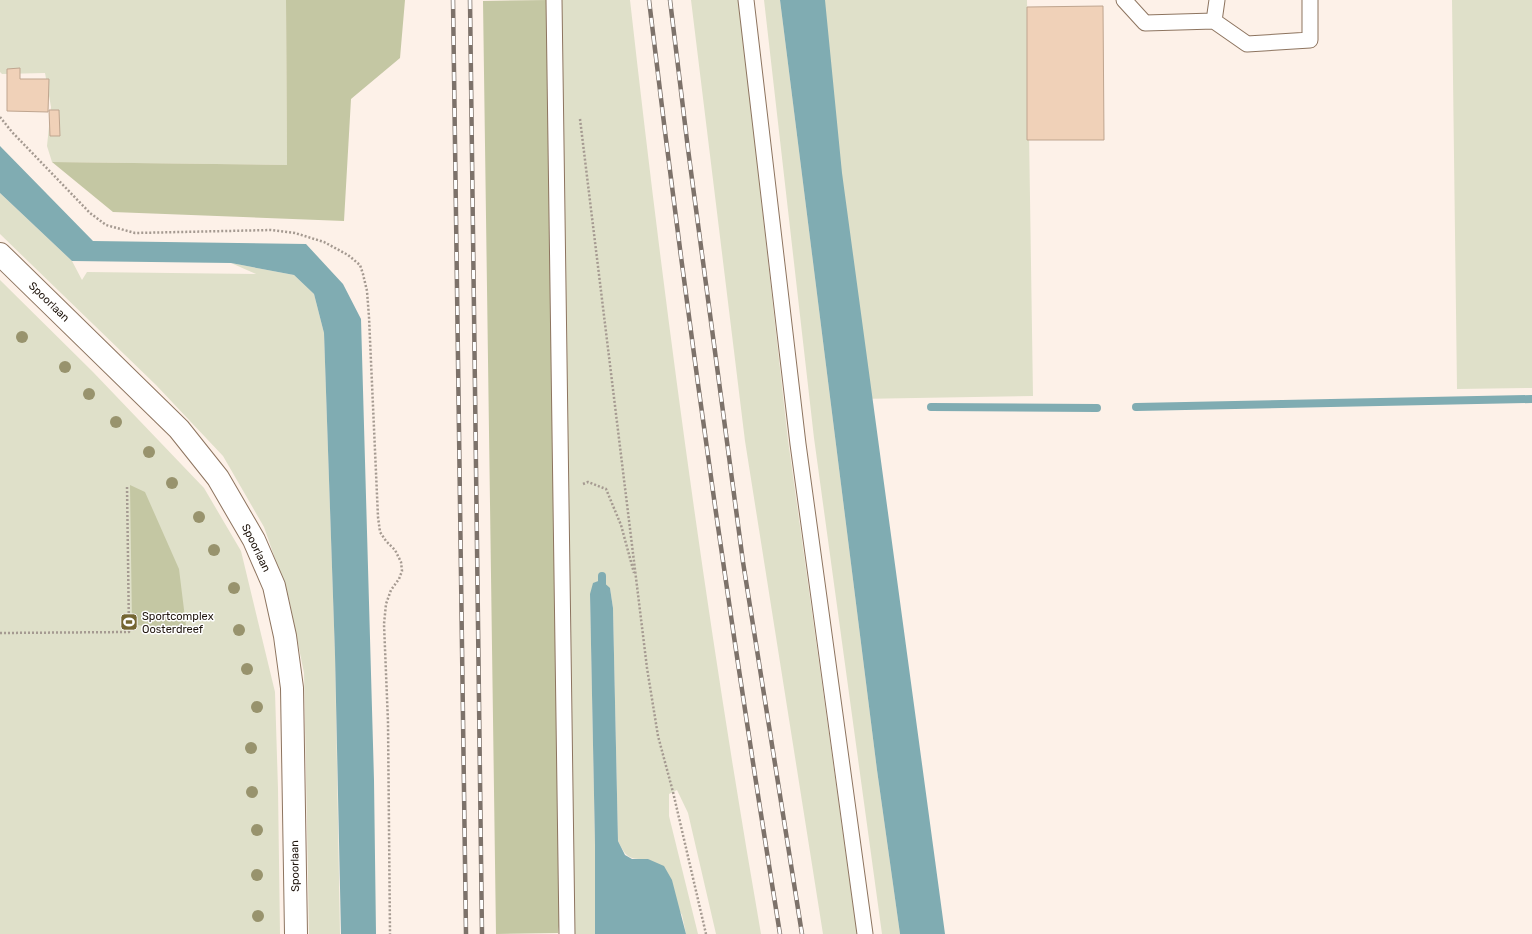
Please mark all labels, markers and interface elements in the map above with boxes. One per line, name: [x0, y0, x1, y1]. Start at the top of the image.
street label: Spoorlaan: [26, 279, 72, 325]
street label: Spoorlaan: [239, 522, 273, 574]
place label: Sportcomplex Oosterdreef: [142, 610, 214, 636]
sports icon: Sportcomplex Oosterdreef: [119, 612, 139, 632]
street label: Spoorlaan: [288, 840, 302, 892]

